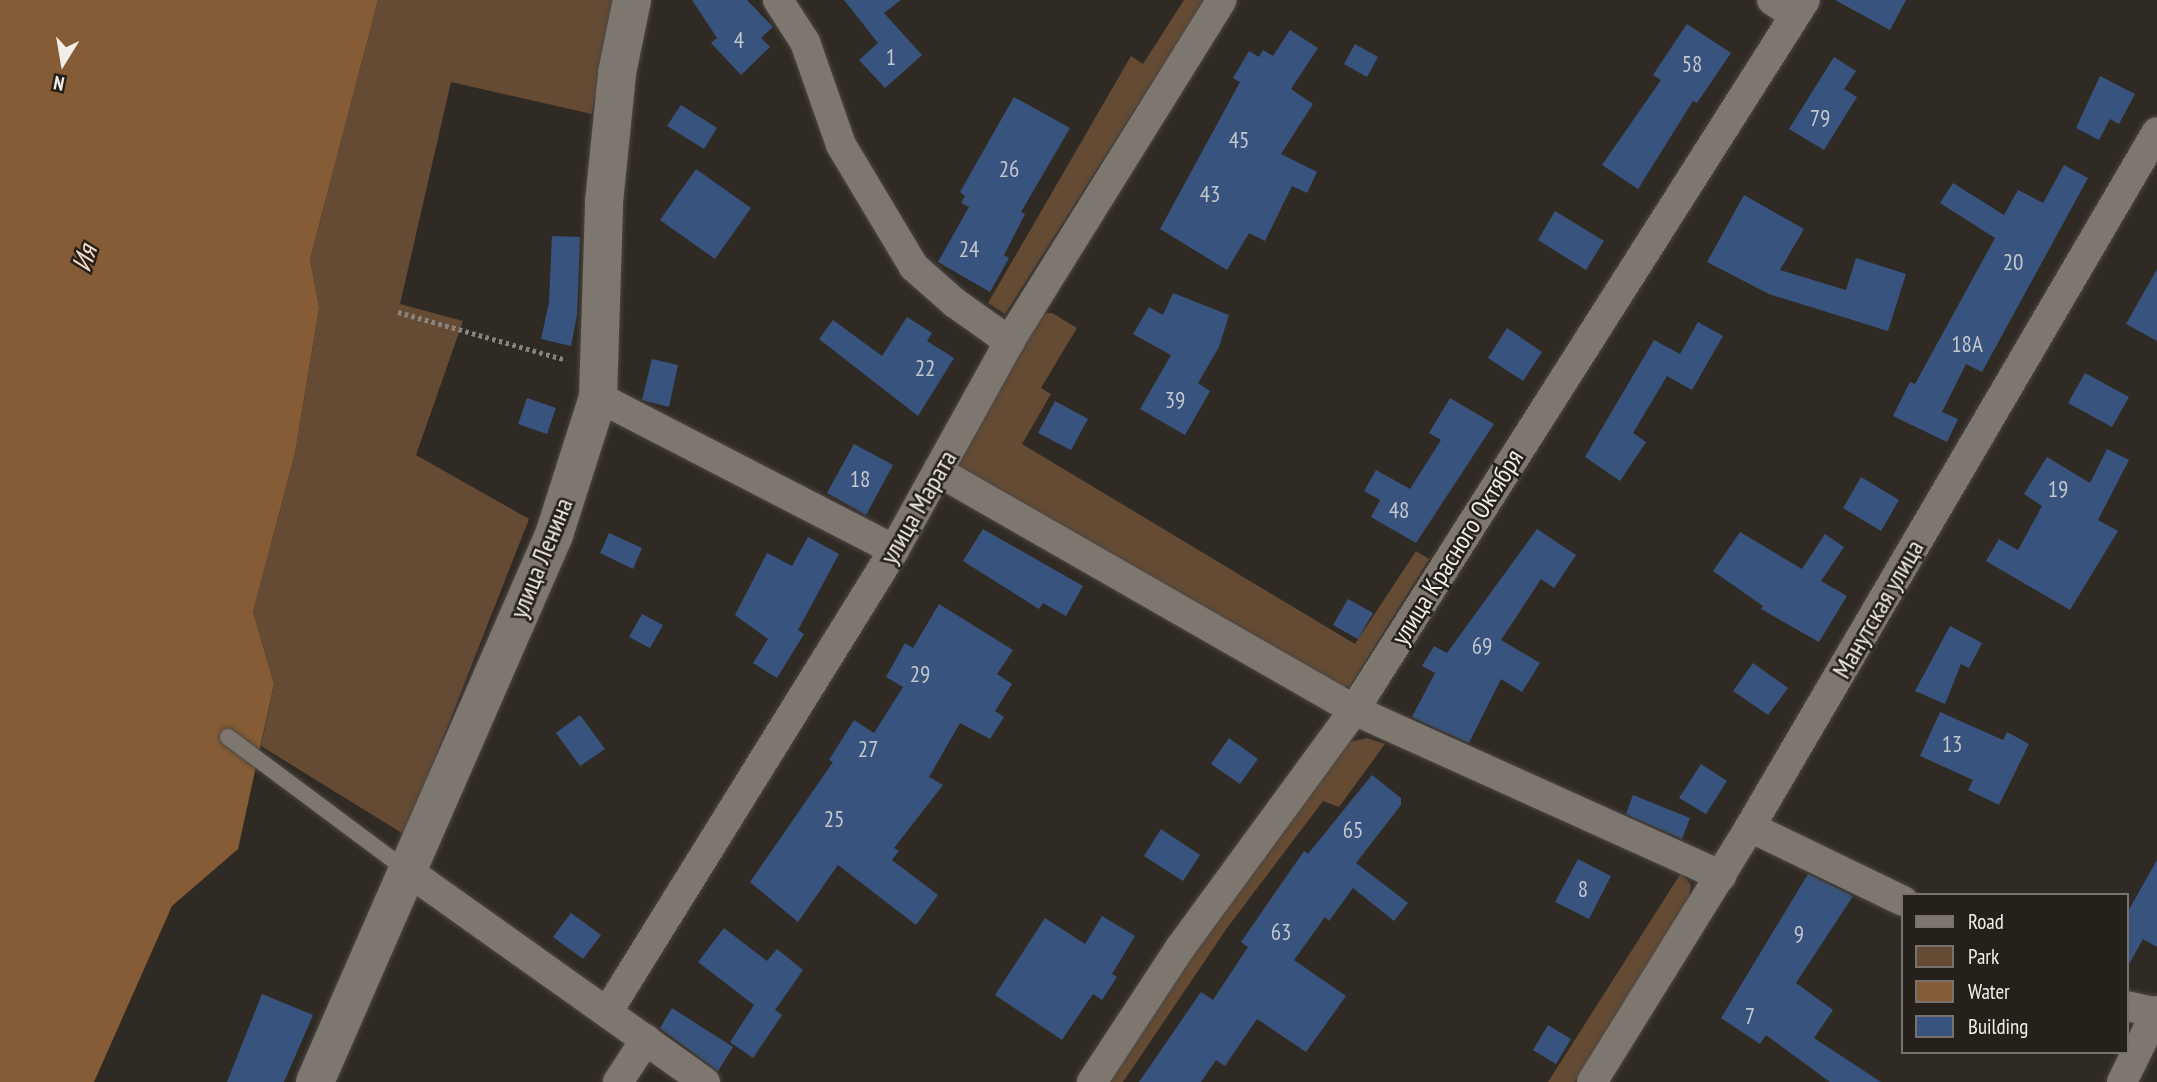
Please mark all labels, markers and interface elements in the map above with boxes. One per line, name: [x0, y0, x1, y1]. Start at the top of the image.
house number: 4: [734, 26, 744, 54]
north arrow: [28, 28, 98, 98]
house number: 1: [886, 43, 896, 71]
house number: 58: [1682, 50, 1702, 78]
text: N: [52, 71, 66, 96]
house number: 79: [1810, 104, 1830, 132]
house number: 45: [1229, 126, 1249, 154]
house number: 26: [999, 155, 1019, 183]
house number: 43: [1200, 180, 1220, 208]
house number: 24: [959, 235, 979, 263]
water label: Ия: [64, 240, 104, 276]
house number: 20: [2003, 248, 2023, 276]
house number: 18А: [1951, 330, 1983, 358]
house number: 22: [915, 354, 935, 382]
house number: 39: [1165, 386, 1185, 414]
street label: улица Красного Октября: [1384, 444, 1530, 650]
street label: улица Марата: [873, 445, 963, 569]
house number: 18: [850, 465, 870, 493]
house number: 19: [2048, 475, 2068, 503]
street label: улица Ленина: [503, 493, 579, 623]
house number: 48: [1389, 496, 1409, 524]
street label: Манутская улица: [1826, 534, 1930, 684]
house number: 69: [1472, 632, 1492, 660]
house number: 29: [910, 660, 930, 688]
house number: 13: [1942, 730, 1962, 758]
house number: 27: [858, 735, 878, 763]
house number: 25: [824, 805, 844, 833]
house number: 65: [1343, 816, 1363, 844]
house number: 8: [1578, 875, 1588, 903]
legend: [1902, 893, 2129, 1054]
text: Road: [1968, 908, 2004, 935]
house number: 63: [1271, 918, 1291, 946]
house number: 9: [1794, 920, 1804, 948]
text: Park: [1968, 943, 1999, 970]
text: Water: [1968, 978, 2010, 1005]
house number: 7: [1745, 1002, 1755, 1030]
text: Building: [1968, 1013, 2028, 1040]

